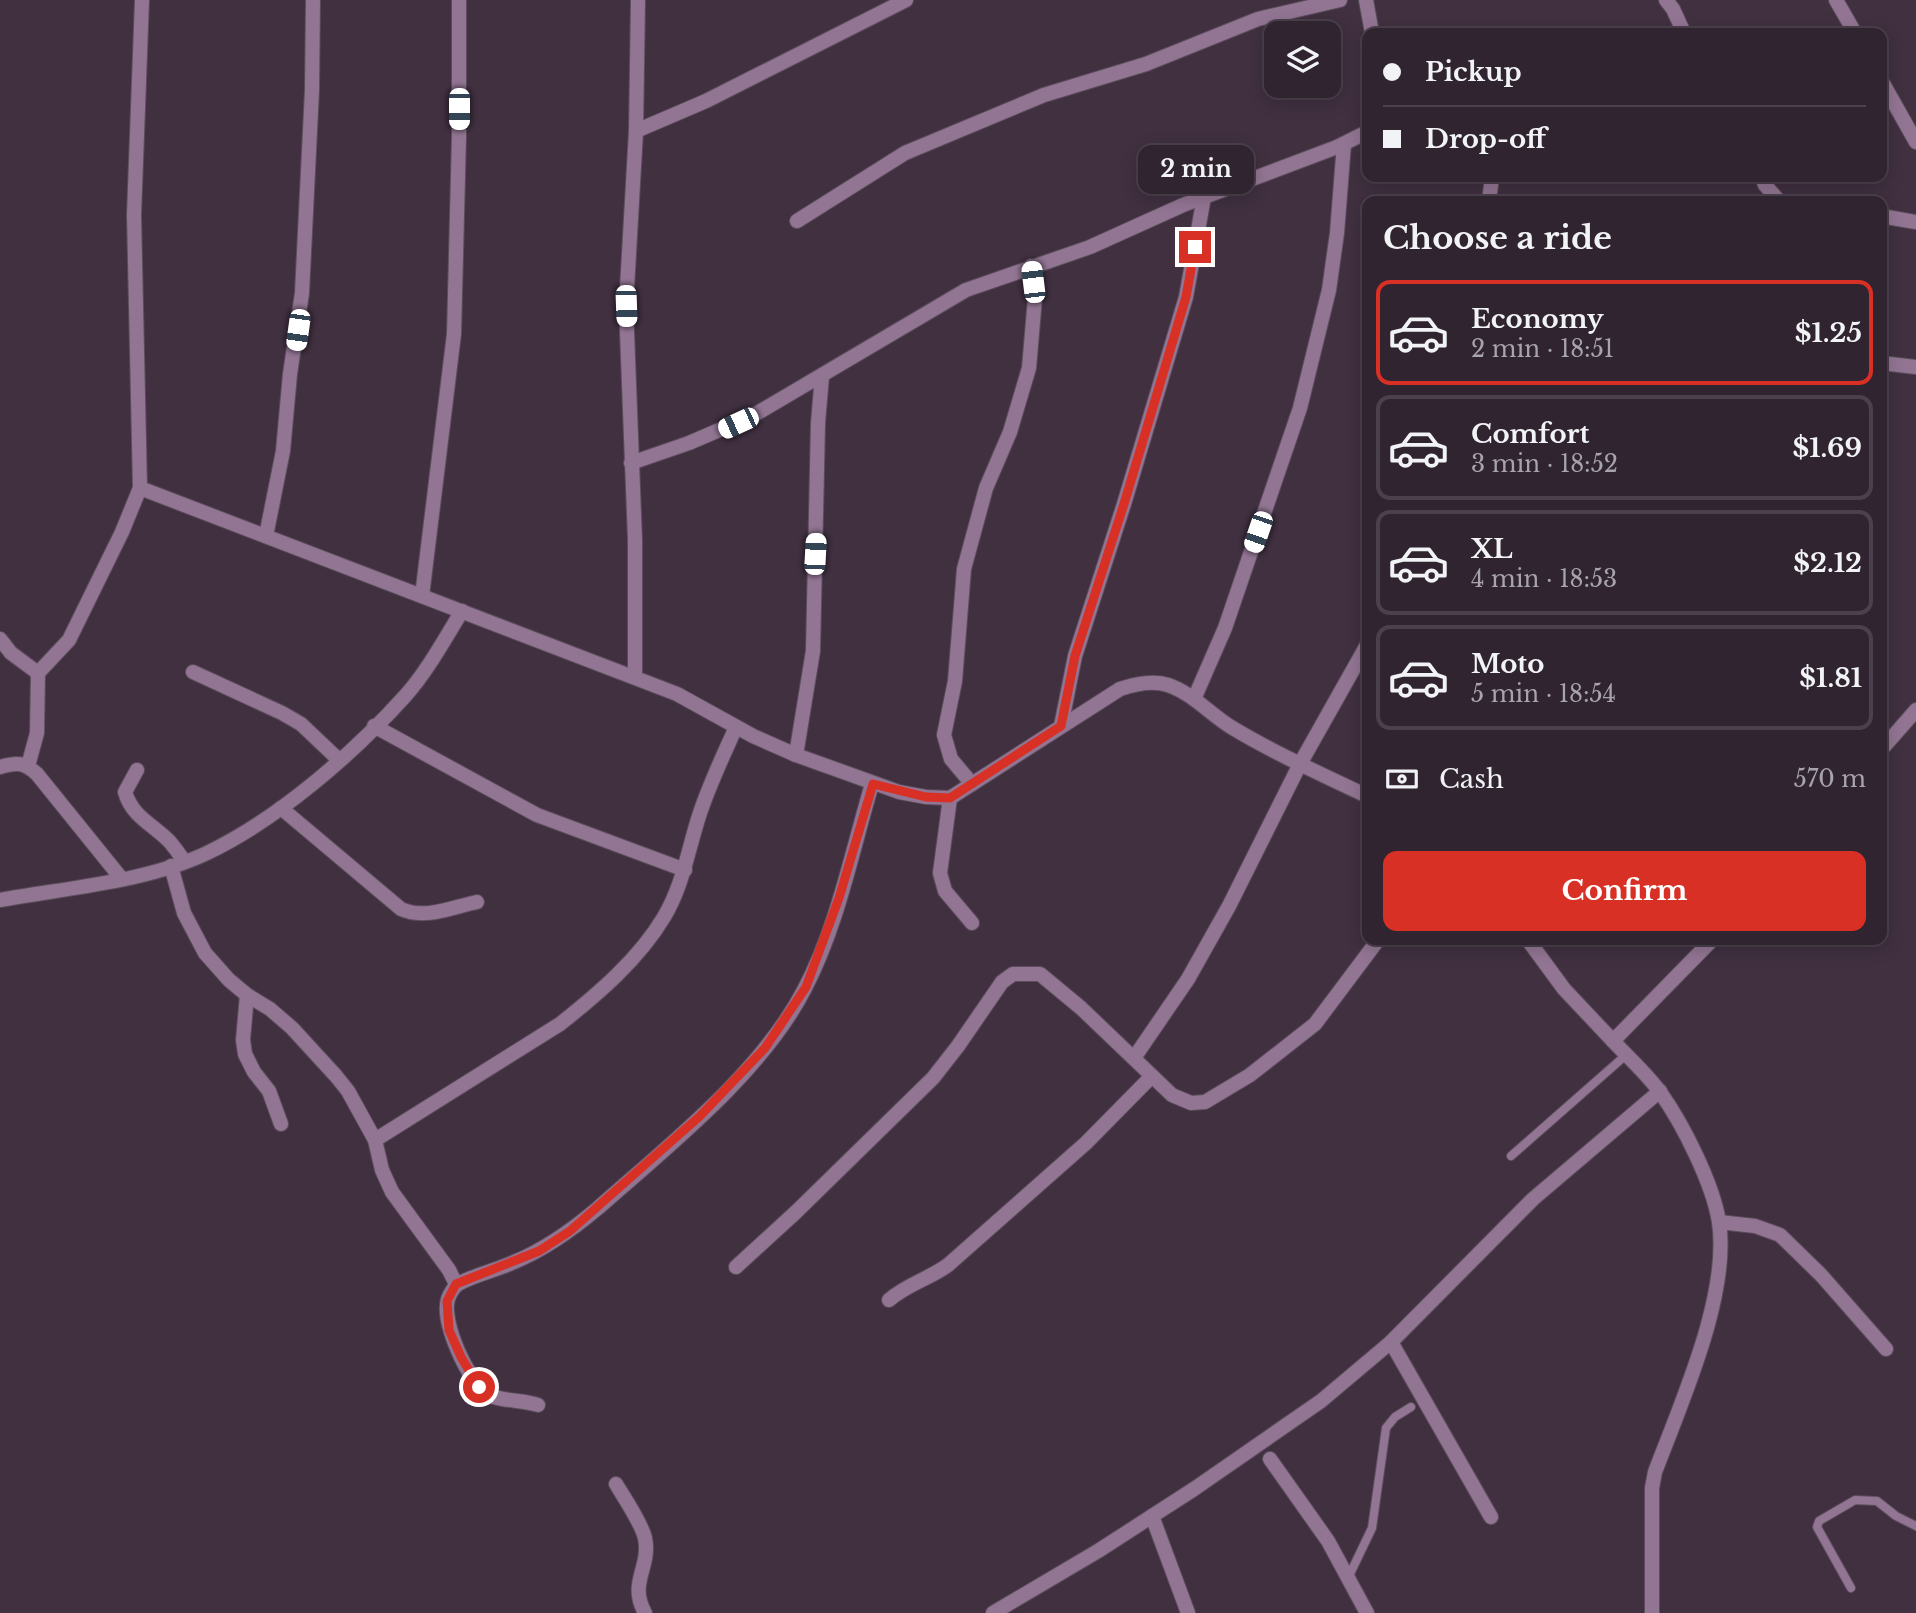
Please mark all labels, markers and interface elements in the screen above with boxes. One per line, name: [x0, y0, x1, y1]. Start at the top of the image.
map controls: [1264, 21, 1341, 98]
button: layers: [1264, 21, 1341, 98]
text: Pickup: [1425, 56, 1522, 88]
car: [449, 88, 470, 130]
text: Drop-off: [1425, 123, 1546, 155]
callout: 2 min: [1137, 146, 1253, 194]
text: 2 min: [1160, 155, 1232, 183]
text: Choose a ride: [1383, 218, 1612, 258]
route end: [1179, 231, 1211, 263]
car: [1021, 260, 1046, 304]
car: [615, 285, 638, 327]
icon: car: [1387, 301, 1450, 364]
text: Economy: [1471, 303, 1604, 335]
car: [285, 308, 312, 352]
text: $1.25: [1795, 317, 1862, 349]
text: 2 min · 18:51: [1471, 335, 1614, 363]
car: [715, 405, 762, 441]
icon: car: [1387, 416, 1450, 479]
text: Comfort: [1471, 418, 1589, 450]
text: $1.69: [1792, 432, 1862, 464]
text: 3 min · 18:52: [1471, 450, 1618, 478]
car: [1242, 509, 1275, 555]
icon: car: [1387, 531, 1450, 594]
car: [804, 532, 827, 576]
text: XL: [1471, 533, 1513, 565]
text: $2.12: [1793, 547, 1862, 579]
text: 4 min · 18:53: [1471, 565, 1617, 593]
icon: car: [1387, 646, 1450, 709]
text: Moto: [1471, 648, 1544, 680]
text: $1.81: [1799, 662, 1862, 694]
text: 5 min · 18:54: [1471, 680, 1616, 708]
icon: cash: [1383, 760, 1421, 798]
text: Cash: [1439, 763, 1504, 795]
text: 570 m: [1794, 765, 1866, 793]
button: Confirm: [1383, 851, 1866, 931]
route start: [463, 1371, 495, 1403]

